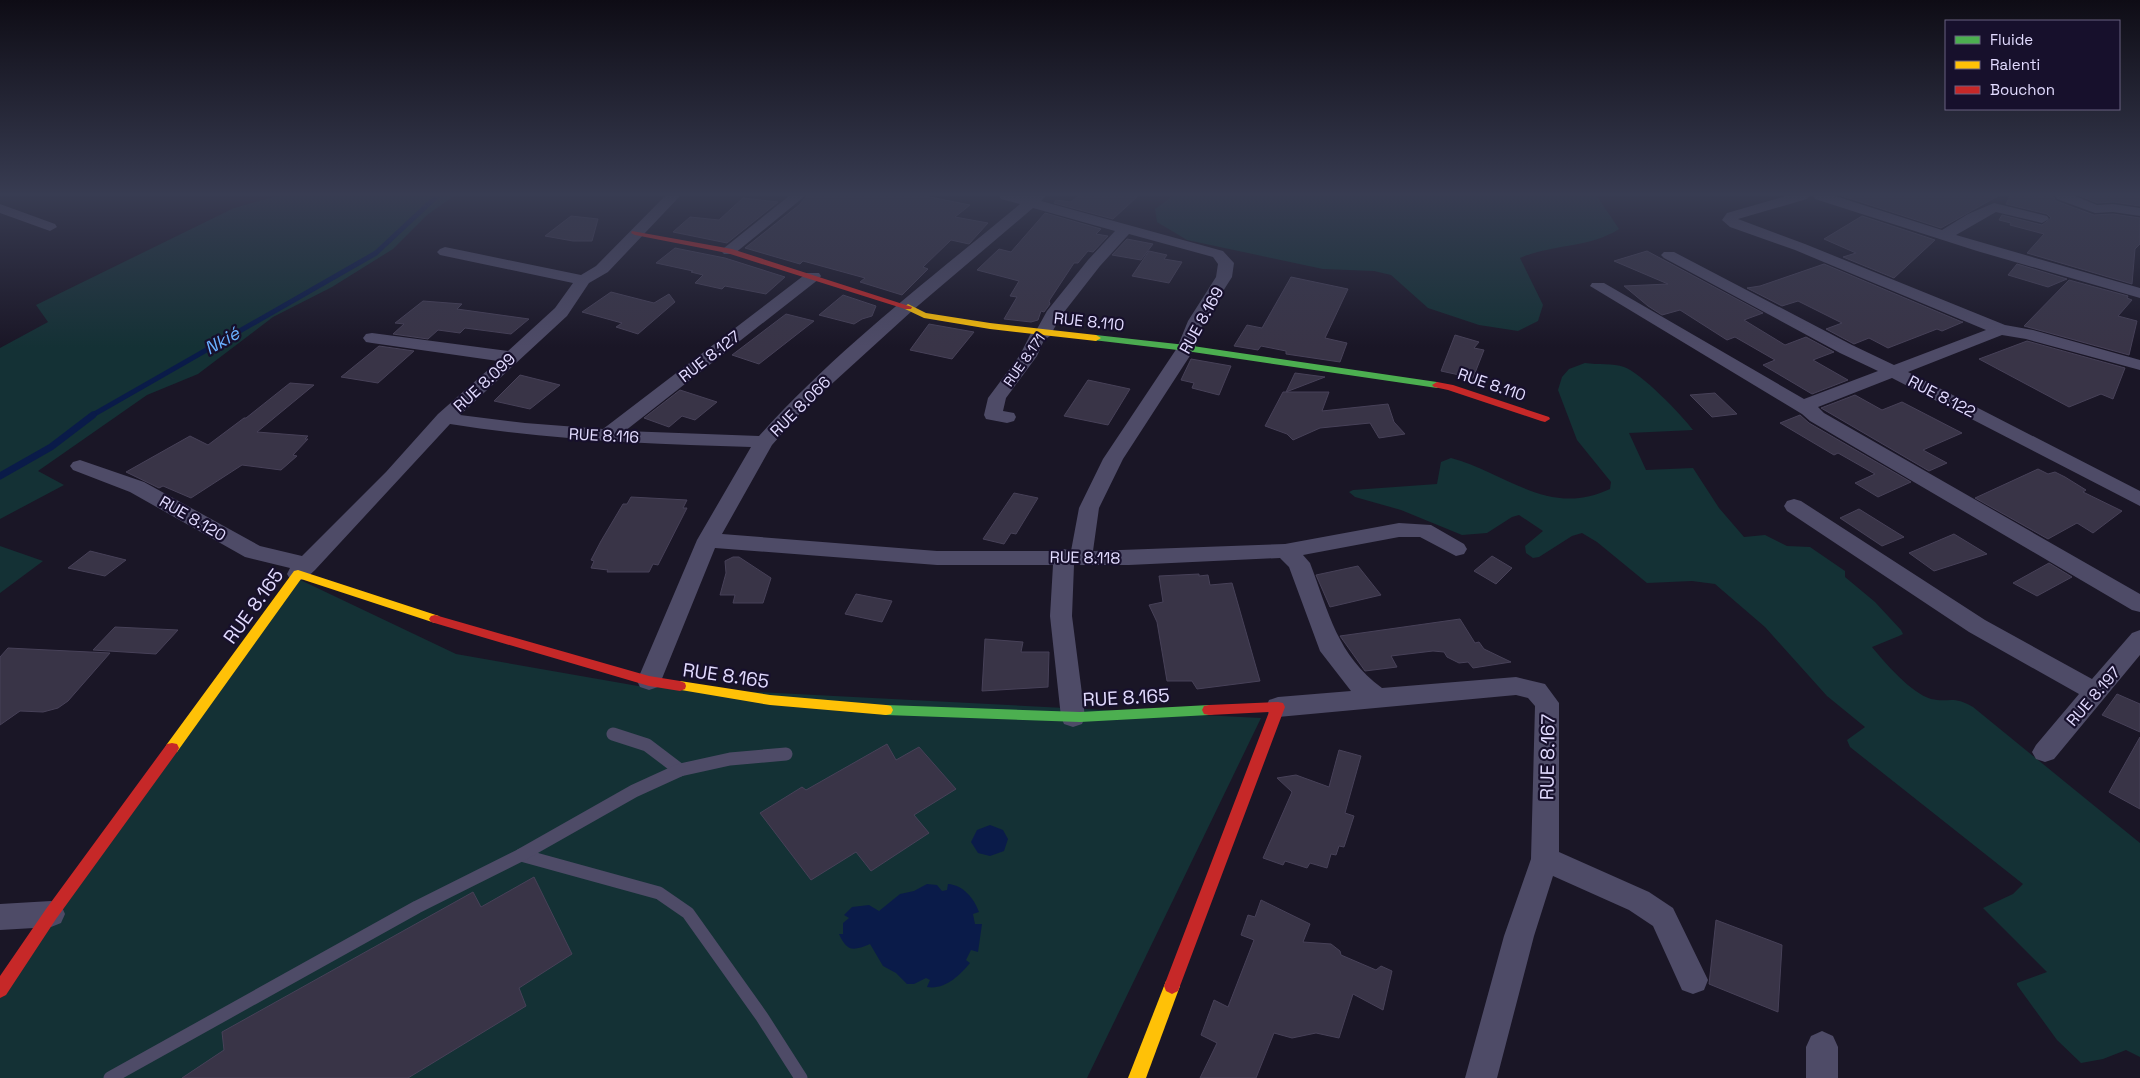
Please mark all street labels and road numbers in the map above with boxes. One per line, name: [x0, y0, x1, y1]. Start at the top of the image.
street label: RUE 8.169: [1174, 283, 1228, 357]
street label: RUE 8.110: [1053, 307, 1125, 336]
street label: RUE 8.127: [674, 326, 744, 387]
street label: RUE 8.171: [999, 330, 1049, 390]
street label: RUE 8.099: [449, 348, 520, 416]
street label: RUE 8.110: [1455, 363, 1529, 406]
street label: RUE 8.122: [1904, 370, 1979, 422]
street label: RUE 8.066: [766, 372, 835, 441]
street label: RUE 8.116: [568, 423, 640, 448]
street label: RUE 8.120: [156, 491, 230, 546]
street label: RUE 8.118: [1050, 546, 1120, 569]
street label: RUE 8.165: [218, 564, 289, 649]
street label: RUE 8.165: [681, 657, 771, 694]
street label: RUE 8.197: [2062, 662, 2125, 731]
street label: RUE 8.165: [1082, 683, 1170, 712]
street label: RUE 8.167: [1534, 713, 1561, 800]

